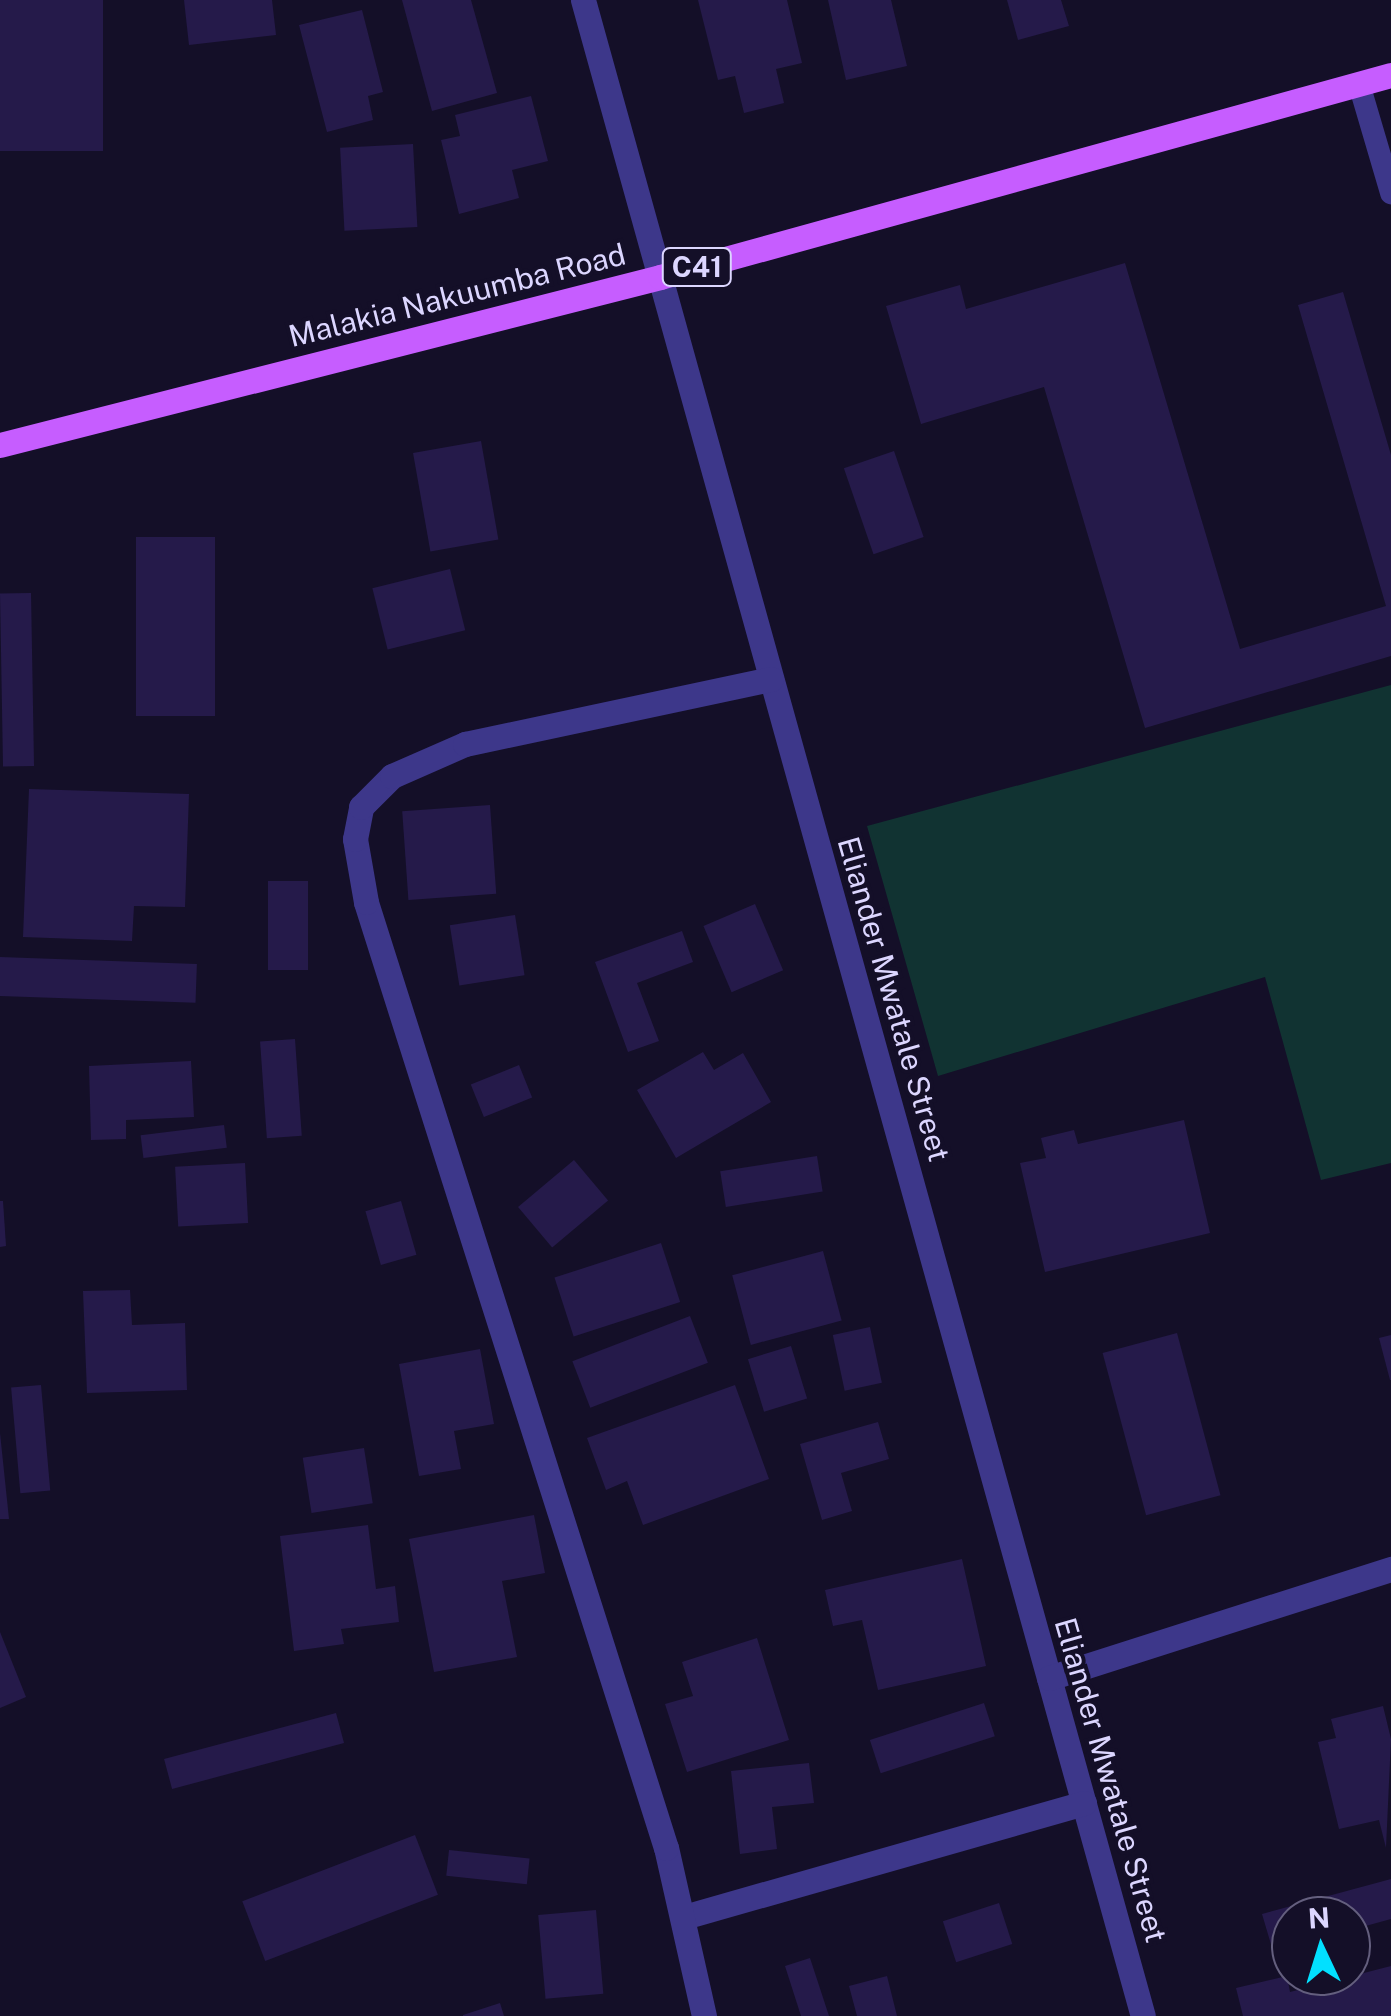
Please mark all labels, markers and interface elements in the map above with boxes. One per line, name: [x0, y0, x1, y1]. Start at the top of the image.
street label: Malakia Nakuumba Road: [285, 236, 629, 354]
road number: C41: [660, 244, 734, 290]
street label: Eliander Mwatale Street: [830, 832, 958, 1166]
street label: Eliander Mwatale Street: [1047, 1613, 1175, 1947]
north arrow: [1271, 1896, 1371, 1996]
text: N: [1307, 1900, 1331, 1935]

